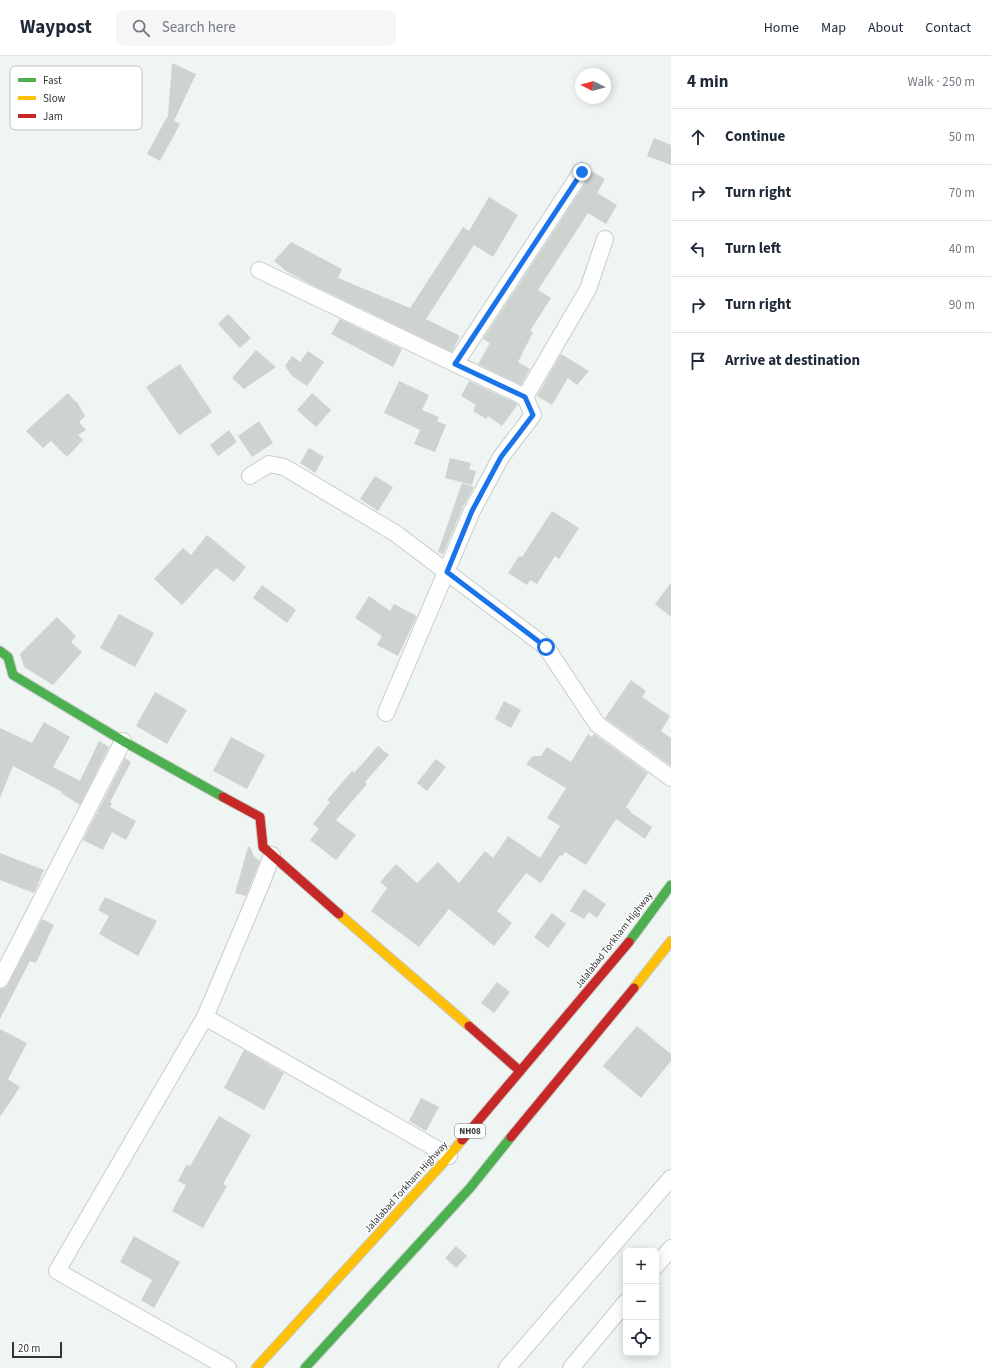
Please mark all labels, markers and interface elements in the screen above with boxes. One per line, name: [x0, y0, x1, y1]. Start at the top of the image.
search box: [116, 10, 396, 46]
text: Waypost: [20, 14, 92, 41]
icon: search: [130, 17, 152, 39]
text: Search here: [162, 17, 236, 38]
text: Home: [764, 18, 799, 38]
text: Map: [821, 18, 846, 38]
text: About: [868, 18, 903, 38]
text: Contact: [925, 18, 971, 38]
legend: [10, 66, 142, 130]
north arrow: [575, 68, 611, 104]
text: 4 min: [687, 70, 728, 94]
text: Fast: [43, 73, 62, 88]
text: Walk · 250 m: [907, 73, 975, 91]
text: Slow: [43, 91, 66, 106]
text: Jam: [43, 109, 63, 124]
icon: ahead: [687, 126, 709, 148]
text: Continue: [725, 126, 785, 147]
text: 50 m: [949, 128, 975, 146]
route end: [573, 163, 591, 181]
icon: right: [687, 182, 709, 204]
text: Turn right: [725, 182, 791, 203]
text: 70 m: [949, 184, 975, 202]
icon: left: [687, 238, 709, 260]
text: Turn left: [725, 238, 781, 259]
text: 40 m: [949, 240, 975, 258]
icon: right: [687, 294, 709, 316]
text: Turn right: [725, 294, 791, 315]
text: 90 m: [949, 296, 975, 314]
icon: arrive: [687, 350, 709, 372]
text: Arrive at destination: [725, 350, 860, 371]
route start: [537, 638, 555, 656]
street label: Jalalabad Torkham Highway: [572, 889, 656, 991]
road number: NH08: [455, 1124, 485, 1138]
street label: Jalalabad Torkham Highway: [361, 1138, 451, 1236]
map controls: [623, 1248, 659, 1356]
button: +: [623, 1248, 659, 1284]
button: −: [623, 1284, 659, 1320]
button: locate: [623, 1320, 659, 1356]
scale bar: [12, 1340, 62, 1359]
text: 20 m: [18, 1341, 40, 1356]

